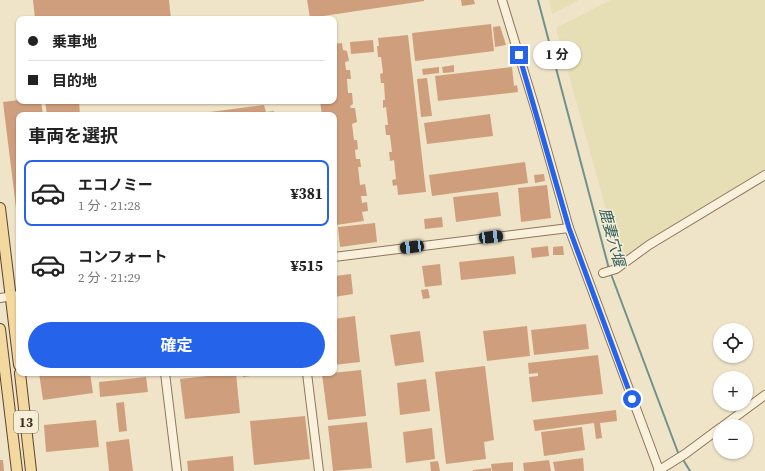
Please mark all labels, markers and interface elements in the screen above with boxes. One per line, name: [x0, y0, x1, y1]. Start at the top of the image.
text: 乗車地: [52, 31, 97, 52]
callout: 1 分: [533, 41, 581, 69]
route end: [510, 46, 528, 64]
text: 1 分: [546, 46, 568, 63]
text: 目的地: [52, 70, 97, 91]
text: 車両を選択: [28, 123, 118, 148]
text: エコノミー: [78, 174, 153, 195]
icon: car: [30, 175, 66, 211]
text: ¥381: [290, 183, 323, 204]
text: 1 分 · 21:28: [78, 197, 140, 214]
water label: 鹿妻穴堰: [595, 205, 631, 271]
car: [478, 230, 504, 244]
car: [399, 240, 425, 254]
text: コンフォート: [78, 246, 168, 267]
icon: car: [30, 247, 66, 283]
text: ¥515: [290, 255, 323, 276]
text: 2 分 · 21:29: [78, 269, 140, 286]
button: 確定: [28, 322, 325, 368]
map controls: [713, 323, 753, 459]
button: locate: [713, 323, 753, 363]
button: +: [713, 371, 753, 411]
route start: [623, 390, 641, 408]
road number: 13: [14, 411, 38, 433]
button: −: [713, 419, 753, 459]

